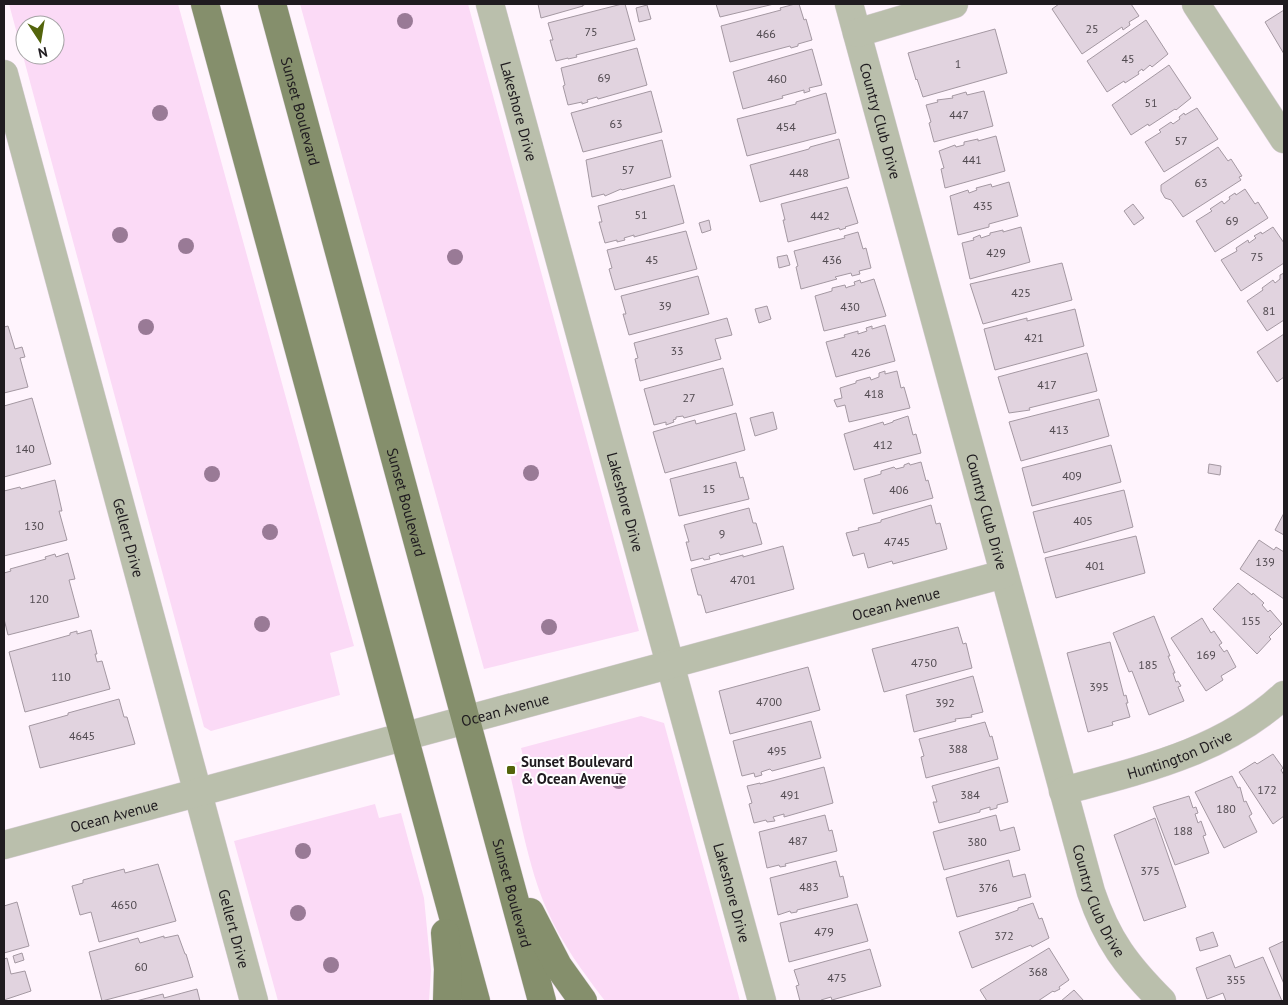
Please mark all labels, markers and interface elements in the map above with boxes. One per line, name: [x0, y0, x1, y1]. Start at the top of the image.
north arrow: [15, 15, 65, 65]
house number: 25: [1085, 21, 1099, 36]
house number: 75: [584, 24, 598, 39]
house number: 466: [756, 26, 776, 41]
text: N: [36, 43, 49, 62]
house number: 45: [1121, 51, 1135, 66]
street label: Sunset Boulevard: [277, 55, 325, 168]
house number: 1: [955, 56, 961, 71]
street label: Lakeshore Drive: [497, 59, 542, 163]
street label: Country Club Drive: [856, 60, 906, 181]
house number: 69: [597, 70, 611, 85]
house number: 460: [767, 71, 787, 86]
house number: 51: [1144, 95, 1158, 110]
house number: 447: [949, 107, 969, 122]
house number: 63: [609, 116, 623, 131]
house number: 454: [776, 119, 796, 134]
house number: 57: [1174, 133, 1188, 148]
house number: 441: [962, 152, 982, 167]
house number: 57: [621, 162, 635, 177]
house number: 448: [789, 165, 809, 180]
house number: 63: [1194, 175, 1208, 190]
house number: 435: [973, 198, 993, 213]
house number: 51: [634, 207, 648, 222]
house number: 442: [810, 208, 830, 223]
house number: 69: [1225, 213, 1239, 228]
house number: 429: [986, 245, 1006, 260]
house number: 75: [1250, 249, 1264, 264]
house number: 45: [645, 252, 659, 267]
house number: 436: [822, 252, 842, 267]
house number: 425: [1011, 285, 1031, 300]
house number: 39: [658, 298, 672, 313]
house number: 430: [840, 299, 860, 314]
house number: 81: [1262, 303, 1276, 318]
house number: 421: [1024, 330, 1044, 345]
house number: 33: [670, 343, 684, 358]
house number: 426: [851, 345, 871, 360]
house number: 417: [1037, 377, 1057, 392]
house number: 418: [864, 386, 884, 401]
house number: 27: [682, 390, 696, 405]
house number: 413: [1049, 422, 1069, 437]
house number: 412: [873, 437, 893, 452]
house number: 140: [15, 441, 35, 456]
street label: Sunset Boulevard: [383, 446, 431, 559]
street label: Lakeshore Drive: [603, 450, 648, 554]
street label: Country Club Drive: [962, 451, 1012, 572]
house number: 409: [1062, 468, 1082, 483]
house number: 15: [702, 481, 716, 496]
house number: 406: [889, 482, 909, 497]
street label: Gellert Drive: [109, 496, 149, 579]
house number: 405: [1073, 513, 1093, 528]
house number: 130: [24, 518, 44, 533]
house number: 9: [719, 526, 725, 541]
house number: 4745: [884, 534, 910, 549]
house number: 139: [1255, 554, 1275, 569]
house number: 401: [1085, 558, 1105, 573]
house number: 4701: [730, 572, 756, 587]
street label: Ocean Avenue: [850, 582, 942, 624]
house number: 120: [29, 591, 49, 606]
house number: 155: [1241, 613, 1261, 628]
house number: 169: [1196, 647, 1216, 662]
house number: 4750: [911, 655, 938, 670]
house number: 185: [1138, 657, 1158, 672]
house number: 110: [51, 669, 71, 684]
house number: 395: [1089, 679, 1109, 694]
street label: Ocean Avenue: [459, 688, 551, 730]
house number: 4700: [756, 694, 783, 709]
house number: 392: [935, 695, 955, 710]
street label: Huntington Drive: [1125, 725, 1235, 783]
house number: 4645: [69, 728, 95, 743]
house number: 388: [948, 741, 968, 756]
house number: 495: [767, 743, 787, 758]
place label: Sunset Boulevard & Ocean Avenue: [521, 752, 633, 788]
marker: Sunset Boulevard & Ocean Avenue: [505, 764, 517, 776]
house number: 172: [1257, 782, 1277, 797]
house number: 491: [780, 787, 800, 802]
house number: 384: [960, 787, 980, 802]
street label: Ocean Avenue: [68, 794, 160, 836]
house number: 180: [1216, 801, 1236, 816]
house number: 188: [1173, 823, 1193, 838]
house number: 487: [788, 833, 808, 848]
house number: 380: [967, 834, 987, 849]
street label: Sunset Boulevard: [489, 837, 537, 949]
street label: Lakeshore Drive: [710, 841, 755, 945]
street label: Country Club Drive: [1069, 842, 1130, 960]
house number: 375: [1140, 863, 1160, 878]
house number: 483: [799, 879, 819, 894]
house number: 376: [978, 880, 998, 895]
street label: Gellert Drive: [215, 887, 254, 970]
house number: 4650: [111, 897, 138, 912]
house number: 479: [814, 924, 834, 939]
house number: 372: [994, 928, 1014, 943]
house number: 60: [134, 959, 148, 974]
house number: 368: [1028, 964, 1048, 979]
house number: 475: [827, 970, 847, 985]
house number: 355: [1226, 972, 1246, 987]

